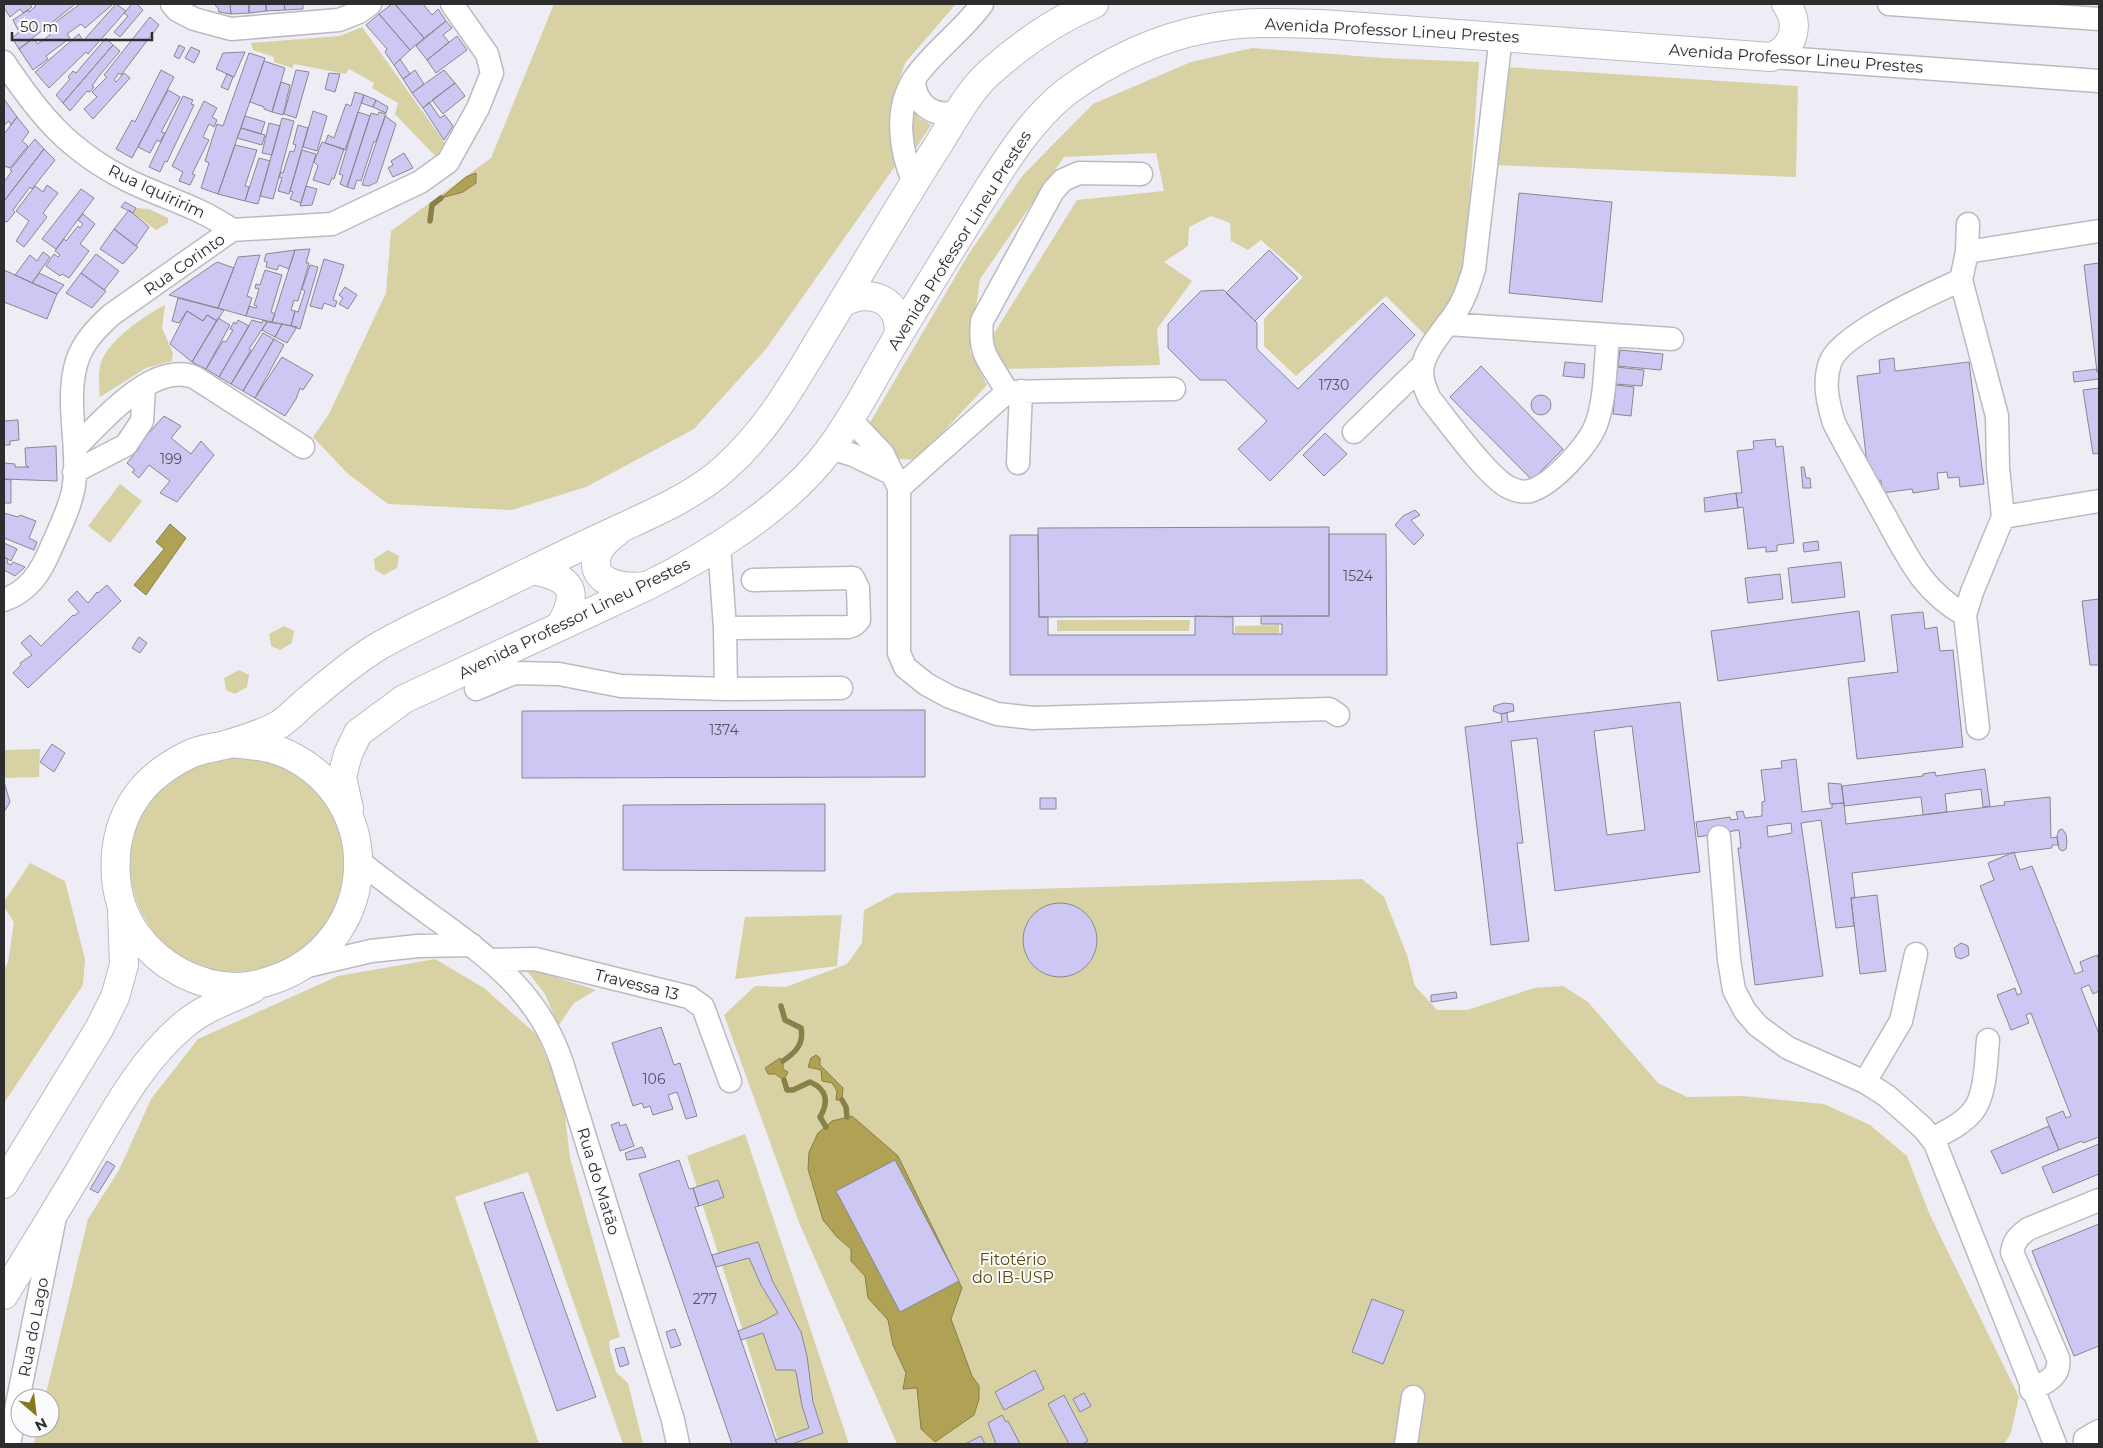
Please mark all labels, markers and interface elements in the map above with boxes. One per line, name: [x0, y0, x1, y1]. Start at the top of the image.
scale bar: [12, 10, 152, 42]
street label: Avenida Professor Lineu Prestes: [1264, 14, 1520, 47]
text: 50 m: [20, 17, 58, 36]
street label: Avenida Professor Lineu Prestes: [1668, 40, 1924, 77]
street label: Avenida Professor Lineu Prestes: [884, 127, 1035, 353]
street label: Rua Iquiririm: [105, 161, 208, 222]
street label: Rua Corinto: [140, 229, 228, 299]
house number: 1730: [1319, 376, 1349, 394]
house number: 199: [160, 450, 182, 468]
street label: Avenida Professor Lineu Prestes: [455, 554, 693, 683]
house number: 1524: [1343, 567, 1374, 585]
house number: 1374: [709, 721, 739, 739]
street label: Travessa 13: [593, 965, 681, 1004]
house number: 106: [643, 1070, 666, 1088]
street label: Rua do Matão: [573, 1125, 624, 1237]
park label: Fitotério do IB-USP: [972, 1250, 1054, 1287]
street label: Rua do Lago: [15, 1276, 52, 1378]
house number: 277: [693, 1290, 717, 1308]
north arrow: [10, 1388, 60, 1438]
text: N: [32, 1414, 50, 1435]

